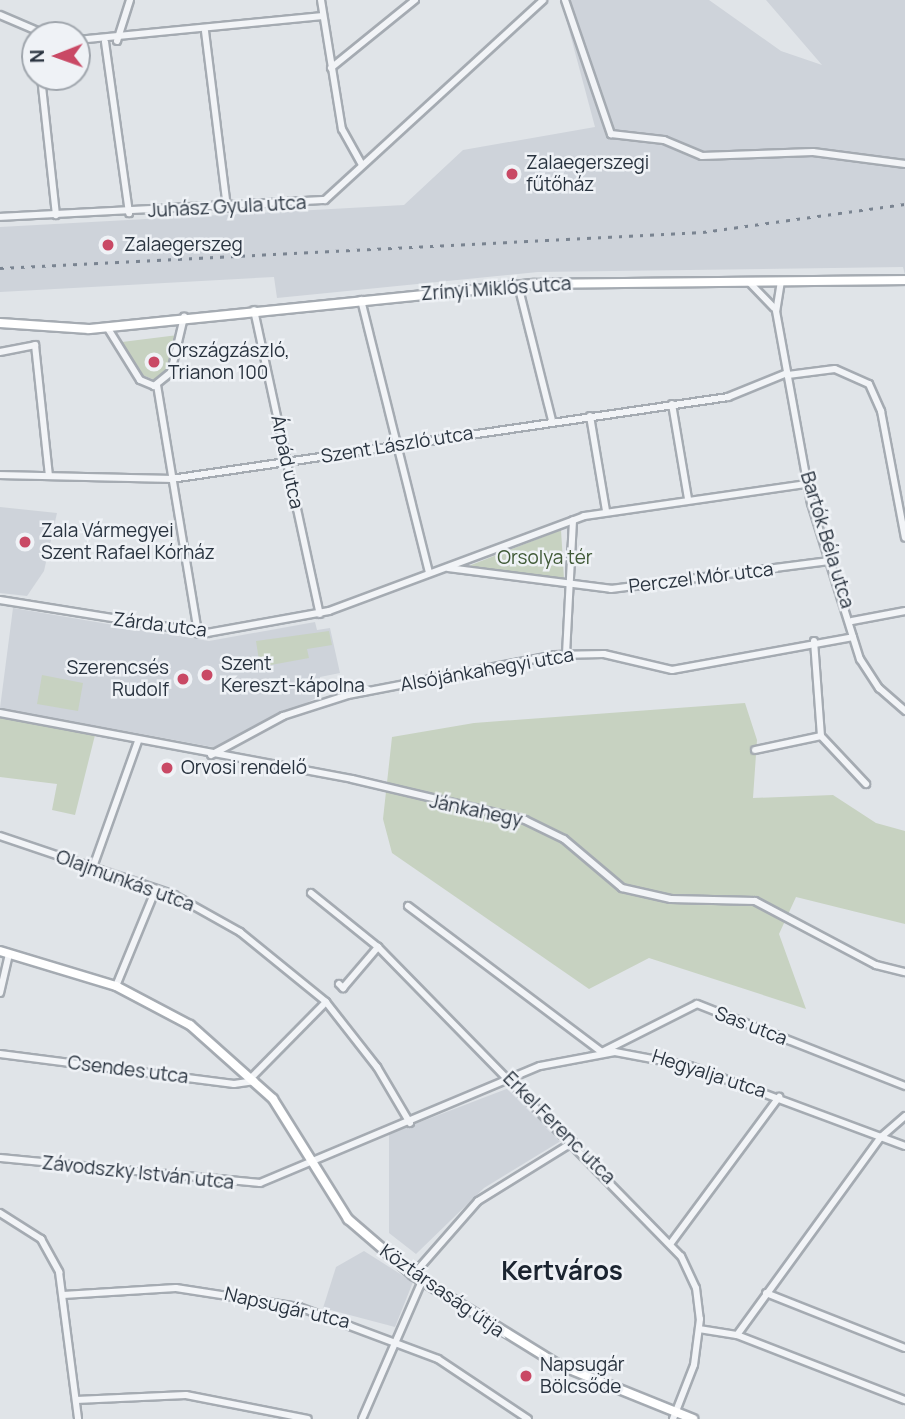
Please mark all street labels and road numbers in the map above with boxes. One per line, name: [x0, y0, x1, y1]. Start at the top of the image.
street label: Juhász Gyula utca: [147, 191, 307, 223]
street label: Zrínyi Miklós utca: [420, 272, 572, 306]
street label: Árpád utca: [266, 413, 308, 511]
street label: Szent László utca: [319, 422, 475, 468]
street label: Bartók Béla utca: [795, 469, 859, 611]
street label: Perczel Mór utca: [627, 558, 775, 598]
street label: Zárda utca: [112, 608, 208, 642]
street label: Alsójánkahegyi utca: [399, 644, 575, 696]
street label: Jánkahegy: [428, 790, 524, 832]
street label: Olajmunkás utca: [53, 845, 197, 917]
street label: Sas utca: [712, 1002, 790, 1050]
street label: Hegyalja utca: [649, 1045, 769, 1103]
street label: Csendes utca: [66, 1051, 190, 1089]
street label: Erkel Ferenc utca: [498, 1067, 620, 1189]
street label: Závodszky István utca: [41, 1152, 235, 1194]
street label: Köztársaság útja: [376, 1240, 508, 1342]
street label: Napsugár utca: [222, 1283, 352, 1333]

